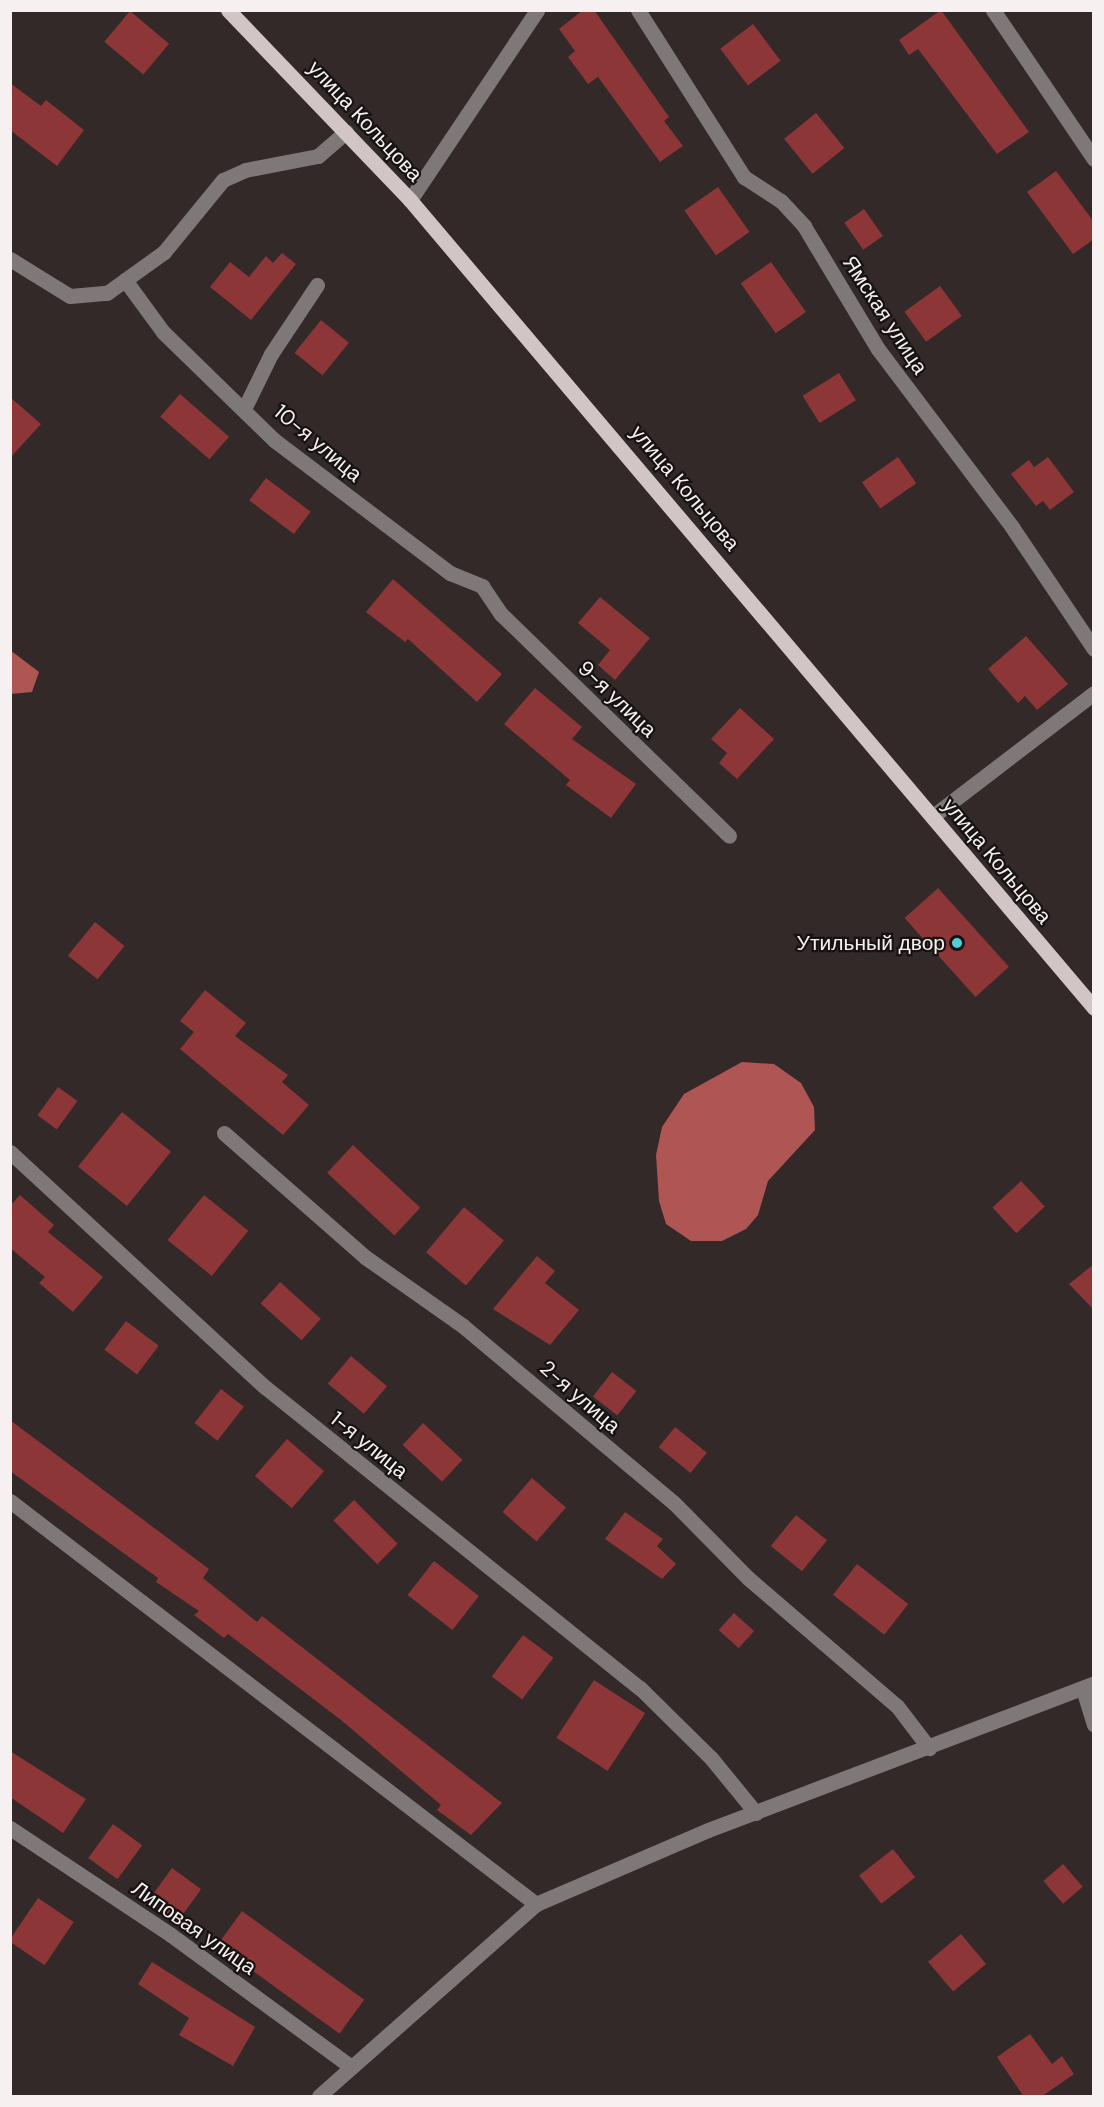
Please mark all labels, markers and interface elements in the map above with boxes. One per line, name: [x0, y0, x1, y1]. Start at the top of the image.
street label: улица Кольцова: [303, 55, 427, 187]
street label: Ямская улица: [837, 251, 933, 379]
street label: 10-я улица: [269, 399, 367, 487]
street label: улица Кольцова: [625, 420, 745, 556]
street label: 9-я улица: [573, 655, 661, 743]
street label: улица Кольцова: [937, 793, 1057, 929]
place label: Утильный двор: [797, 930, 945, 956]
marker: Утильный двор: [950, 936, 964, 950]
street label: 2-я улица: [535, 1355, 625, 1439]
street label: 1-я улица: [325, 1406, 413, 1484]
street label: Липовая улица: [127, 1876, 261, 1980]

